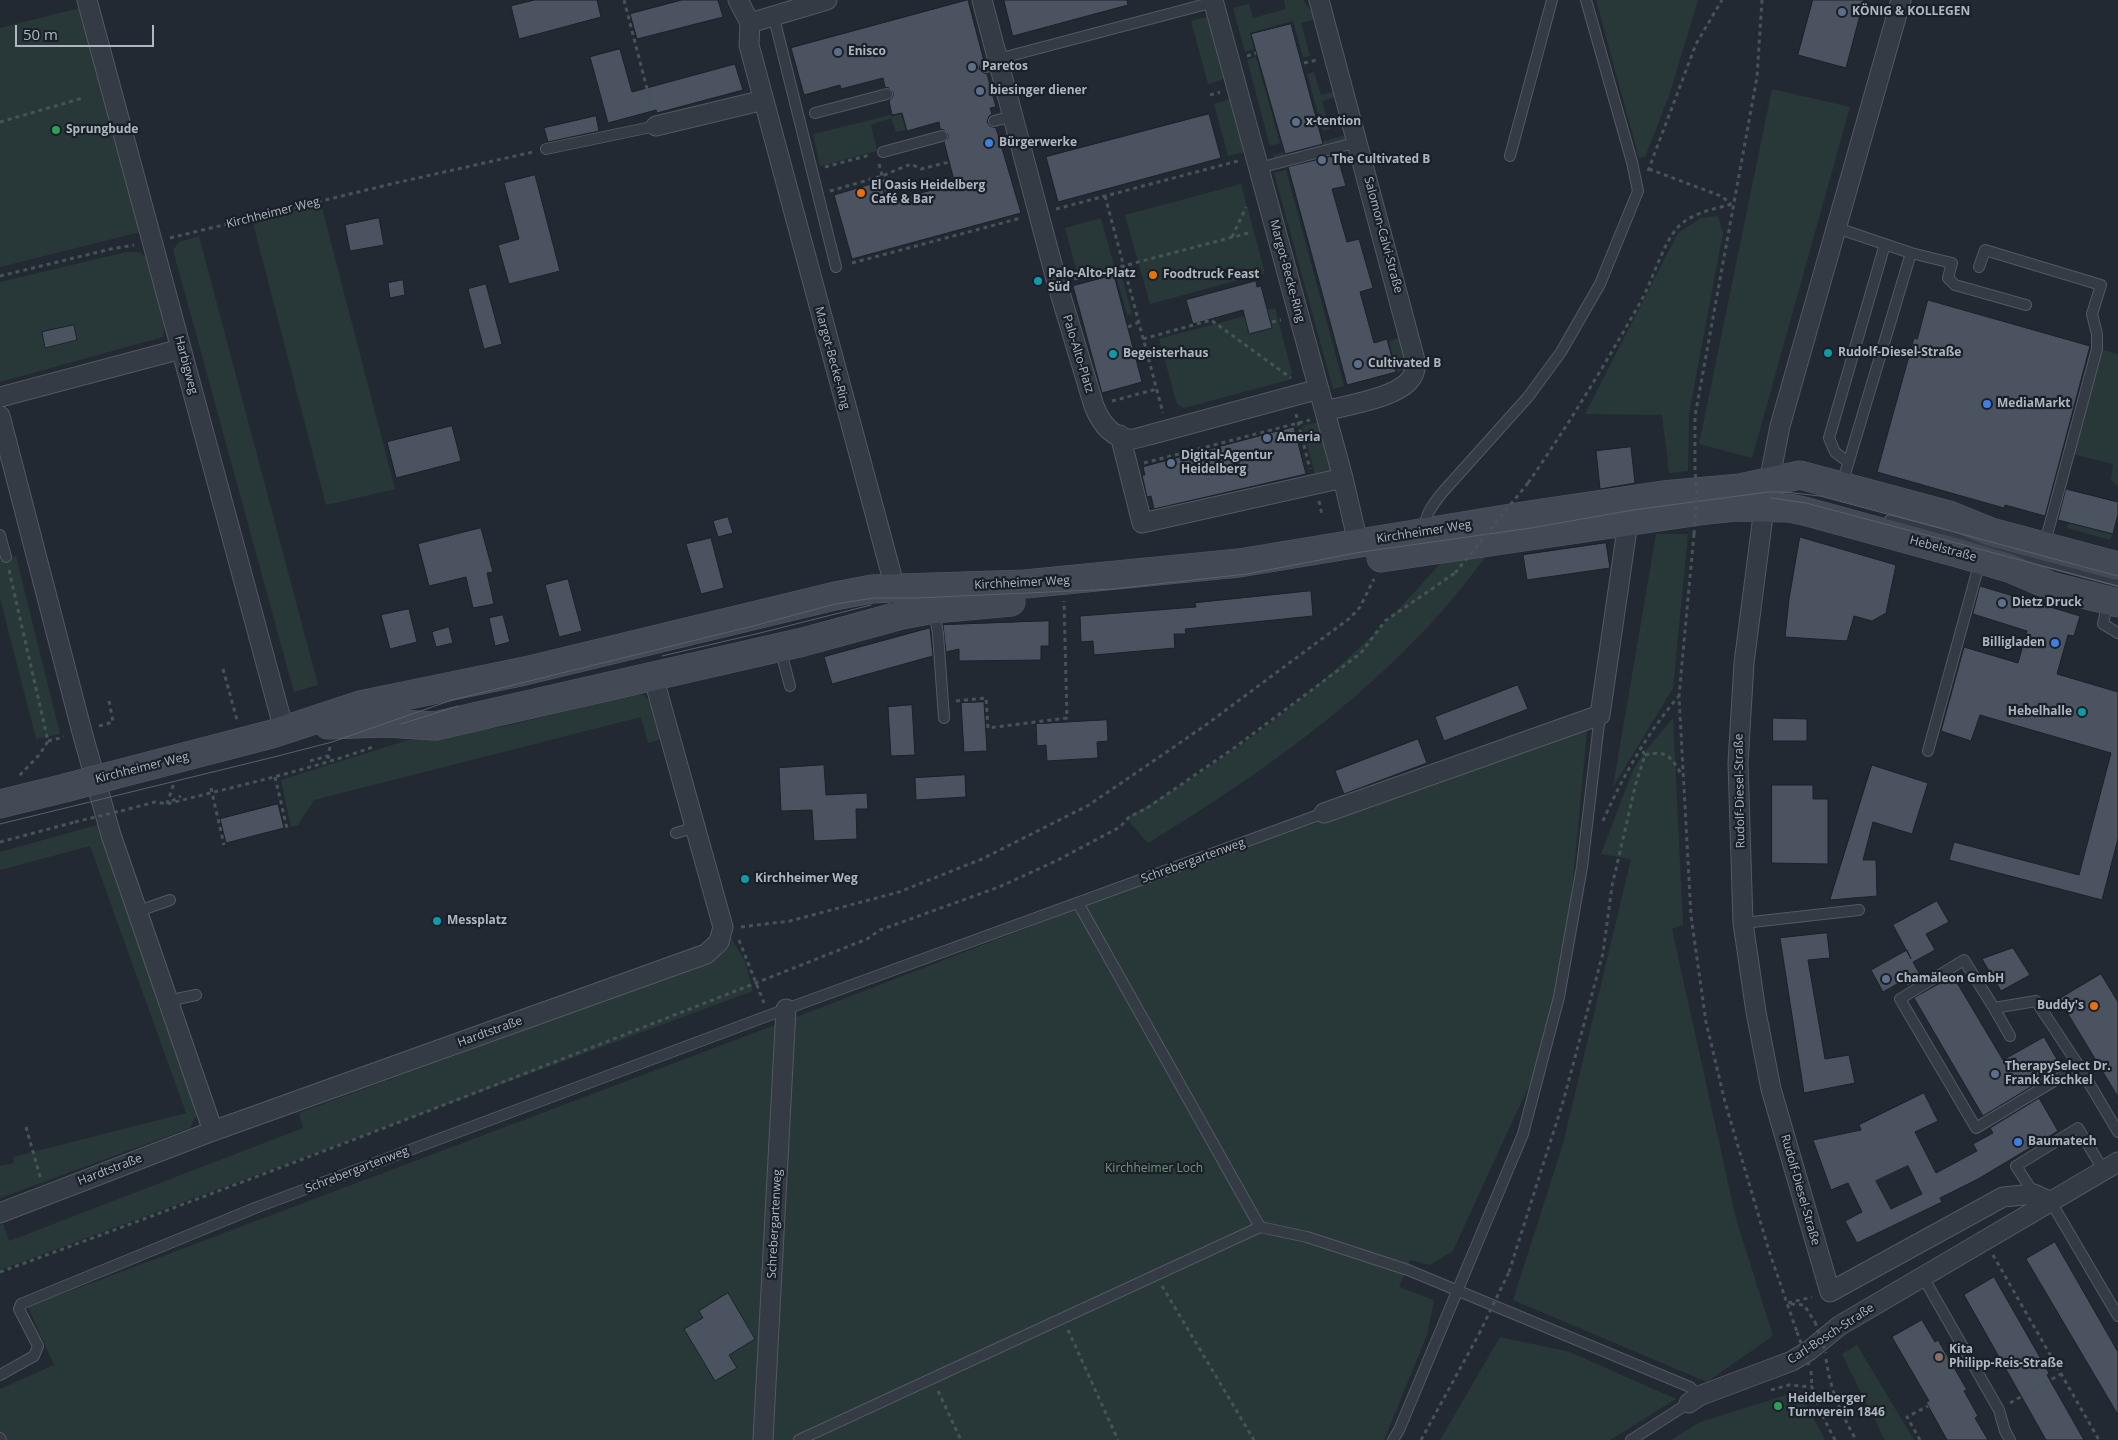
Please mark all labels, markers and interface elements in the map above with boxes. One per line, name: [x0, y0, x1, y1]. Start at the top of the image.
place label: KÖNIG & KOLLEGEN: [1852, 5, 1970, 19]
marker: KÖNIG & KOLLEGEN: [1836, 6, 1848, 18]
scale bar: [18, 15, 156, 47]
text: 50 m: [23, 24, 58, 44]
place label: Enisco: [848, 45, 886, 59]
marker: Enisco: [832, 46, 844, 58]
place label: Paretos: [982, 60, 1028, 74]
marker: Paretos: [966, 61, 978, 73]
place label: biesinger diener: [990, 84, 1087, 98]
marker: biesinger diener: [974, 85, 986, 97]
place label: x-tention: [1306, 115, 1361, 129]
marker: x-tention: [1290, 116, 1302, 128]
place label: Sprungbude: [66, 123, 138, 137]
marker: Sprungbude: [50, 124, 62, 136]
place label: Bürgerwerke: [999, 136, 1077, 150]
marker: Bürgerwerke: [983, 137, 995, 149]
place label: The Cultivated B: [1332, 153, 1430, 167]
marker: The Cultivated B: [1316, 154, 1328, 166]
street label: Salomon-Calvi-Straße: [1361, 175, 1405, 295]
place label: El Oasis Heidelberg Café & Bar: [871, 179, 985, 207]
marker: El Oasis Heidelberg Café & Bar: [855, 187, 867, 199]
street label: Kirchheimer Weg: [225, 194, 321, 232]
street label: Margot-Becke-Ring: [1266, 218, 1308, 324]
place label: Palo-Alto-Platz Süd: [1048, 267, 1136, 295]
place label: Foodtruck Feast: [1163, 268, 1259, 282]
marker: Foodtruck Feast: [1147, 269, 1159, 281]
marker: Palo-Alto-Platz Süd: [1032, 275, 1044, 287]
street label: Margot-Becke-Ring: [811, 305, 853, 411]
street label: Palo-Alto-Platz: [1059, 313, 1097, 395]
street label: Harbigweg: [171, 334, 201, 396]
place label: Rudolf-Diesel-Straße: [1838, 346, 1961, 360]
place label: Begeisterhaus: [1123, 347, 1208, 361]
marker: Rudolf-Diesel-Straße: [1822, 347, 1834, 359]
marker: Begeisterhaus: [1107, 348, 1119, 360]
place label: Cultivated B: [1368, 357, 1441, 371]
marker: Cultivated B: [1352, 358, 1364, 370]
place label: MediaMarkt: [1997, 397, 2071, 411]
marker: MediaMarkt: [1981, 398, 1993, 410]
place label: Ameria: [1277, 431, 1321, 445]
marker: Ameria: [1261, 432, 1273, 444]
place label: Digital-Agentur Heidelberg: [1181, 449, 1273, 477]
marker: Digital-Agentur Heidelberg: [1165, 457, 1177, 469]
street label: Kirchheimer Weg: [1376, 517, 1472, 547]
street label: Hebelstraße: [1908, 533, 1978, 565]
street label: Kirchheimer Weg: [974, 573, 1070, 593]
place label: Dietz Druck: [2012, 596, 2082, 610]
marker: Dietz Druck: [1996, 597, 2008, 609]
place label: Billigladen: [1982, 636, 2045, 650]
marker: Billigladen: [2049, 637, 2061, 649]
place label: Hebelhalle: [2008, 705, 2072, 719]
marker: Hebelhalle: [2076, 706, 2088, 718]
street label: Rudolf-Diesel-Straße: [1732, 734, 1748, 848]
street label: Kirchheimer Weg: [94, 749, 190, 787]
street label: Schrebergartenweg: [1139, 836, 1247, 886]
place label: Kirchheimer Weg: [755, 872, 858, 886]
marker: Kirchheimer Weg: [739, 873, 751, 885]
place label: Messplatz: [447, 914, 507, 928]
marker: Messplatz: [431, 915, 443, 927]
place label: Chamäleon GmbH: [1896, 972, 2004, 986]
marker: Chamäleon GmbH: [1880, 973, 1892, 985]
place label: Buddy's: [2037, 999, 2084, 1013]
marker: Buddy's: [2088, 1000, 2100, 1012]
street label: Hardtstraße: [456, 1014, 524, 1050]
place label: TherapySelect Dr. Frank Kischkel: [2005, 1060, 2111, 1088]
marker: TherapySelect Dr. Frank Kischkel: [1989, 1068, 2001, 1080]
street label: Rudolf-Diesel-Straße: [1777, 1133, 1823, 1247]
place label: Baumatech: [2028, 1135, 2097, 1149]
marker: Baumatech: [2012, 1136, 2024, 1148]
street label: Schrebergartenweg: [303, 1144, 411, 1196]
street label: Hardtstraße: [76, 1151, 144, 1189]
park label: Kirchheimer Loch: [1105, 1162, 1203, 1176]
street label: Schrebergartenweg: [765, 1169, 785, 1279]
street label: Carl-Bosch-Straße: [1785, 1301, 1877, 1367]
place label: Kita Philipp-Reis-Straße: [1949, 1343, 2063, 1371]
marker: Kita Philipp-Reis-Straße: [1933, 1351, 1945, 1363]
place label: Heidelberger Turnverein 1846: [1788, 1392, 1885, 1420]
marker: Heidelberger Turnverein 1846: [1772, 1400, 1784, 1412]

